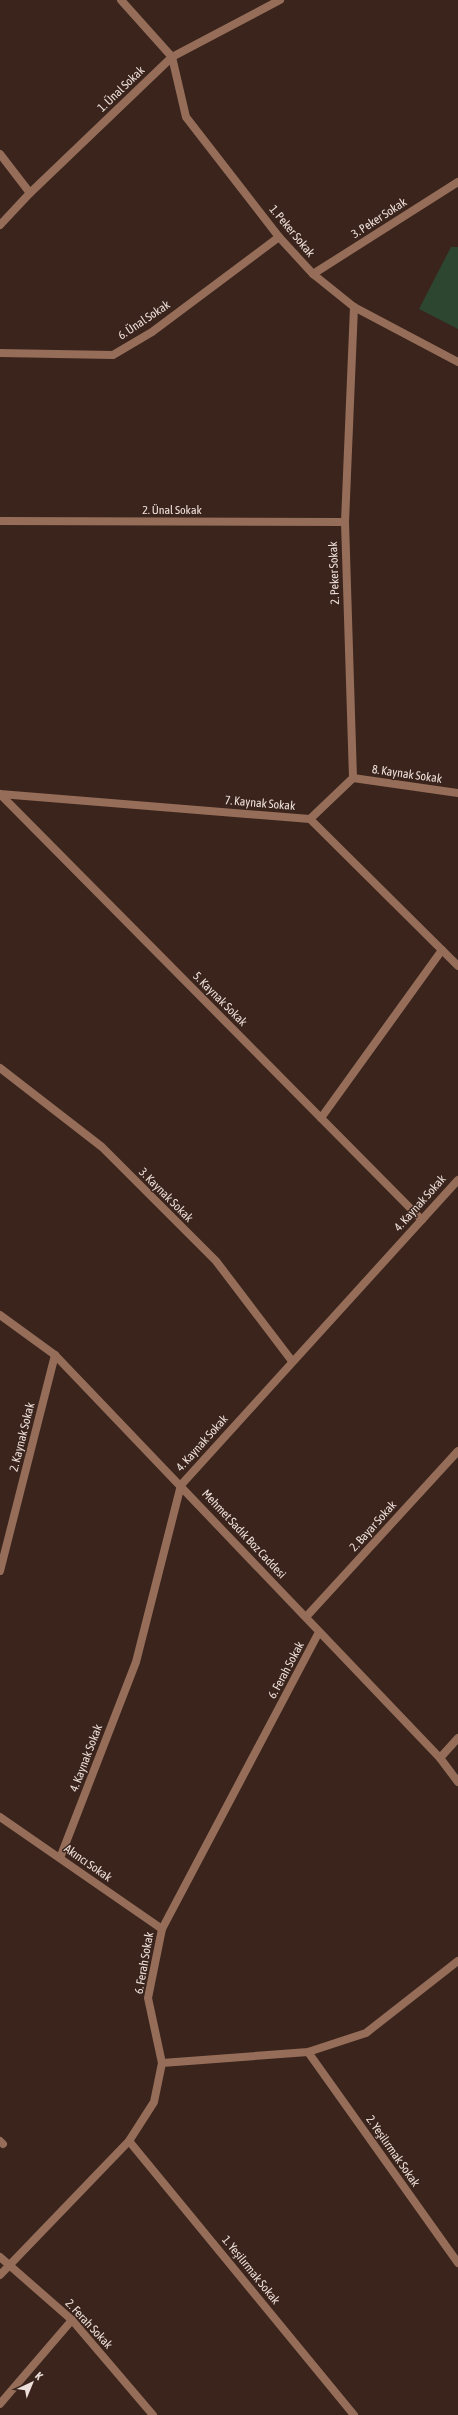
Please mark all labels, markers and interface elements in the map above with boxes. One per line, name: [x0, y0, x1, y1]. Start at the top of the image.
street label: 1. Ünal Sokak: [95, 63, 148, 115]
street label: 3. Peker Sokak: [349, 195, 410, 241]
street label: 1. Peker Sokak: [266, 202, 318, 260]
street label: 6. Ünal Sokak: [115, 297, 173, 342]
street label: 2. Ünal Sokak: [142, 503, 202, 517]
street label: 2. Peker Sokak: [326, 540, 342, 605]
street label: 8. Kaynak Sokak: [371, 762, 444, 786]
street label: 7. Kaynak Sokak: [224, 793, 297, 813]
street label: 5. Kaynak Sokak: [190, 969, 250, 1029]
street label: 3. Kaynak Sokak: [136, 1165, 196, 1225]
street label: 4. Kaynak Sokak: [391, 1172, 449, 1234]
street label: 2. Kaynak Sokak: [7, 1400, 38, 1473]
street label: 4. Kaynak Sokak: [173, 1412, 231, 1474]
street label: Mehmet Sadık Boz Caddesi: [199, 1487, 289, 1581]
street label: 2. Bayar Sokak: [347, 1497, 400, 1554]
street label: 6. Ferah Sokak: [265, 1638, 307, 1701]
street label: 4. Kaynak Sokak: [67, 1722, 105, 1794]
street label: Akıncı Sokak: [61, 1841, 115, 1885]
street label: 6. Ferah Sokak: [132, 1930, 156, 1995]
street label: 2. Yeşilırmak Sokak: [363, 2113, 423, 2190]
street label: 1. Yeşilırmak Sokak: [219, 2233, 283, 2308]
street label: 2. Ferah Sokak: [63, 2296, 116, 2352]
north arrow: [12, 2363, 52, 2403]
text: K: [33, 2370, 45, 2382]

